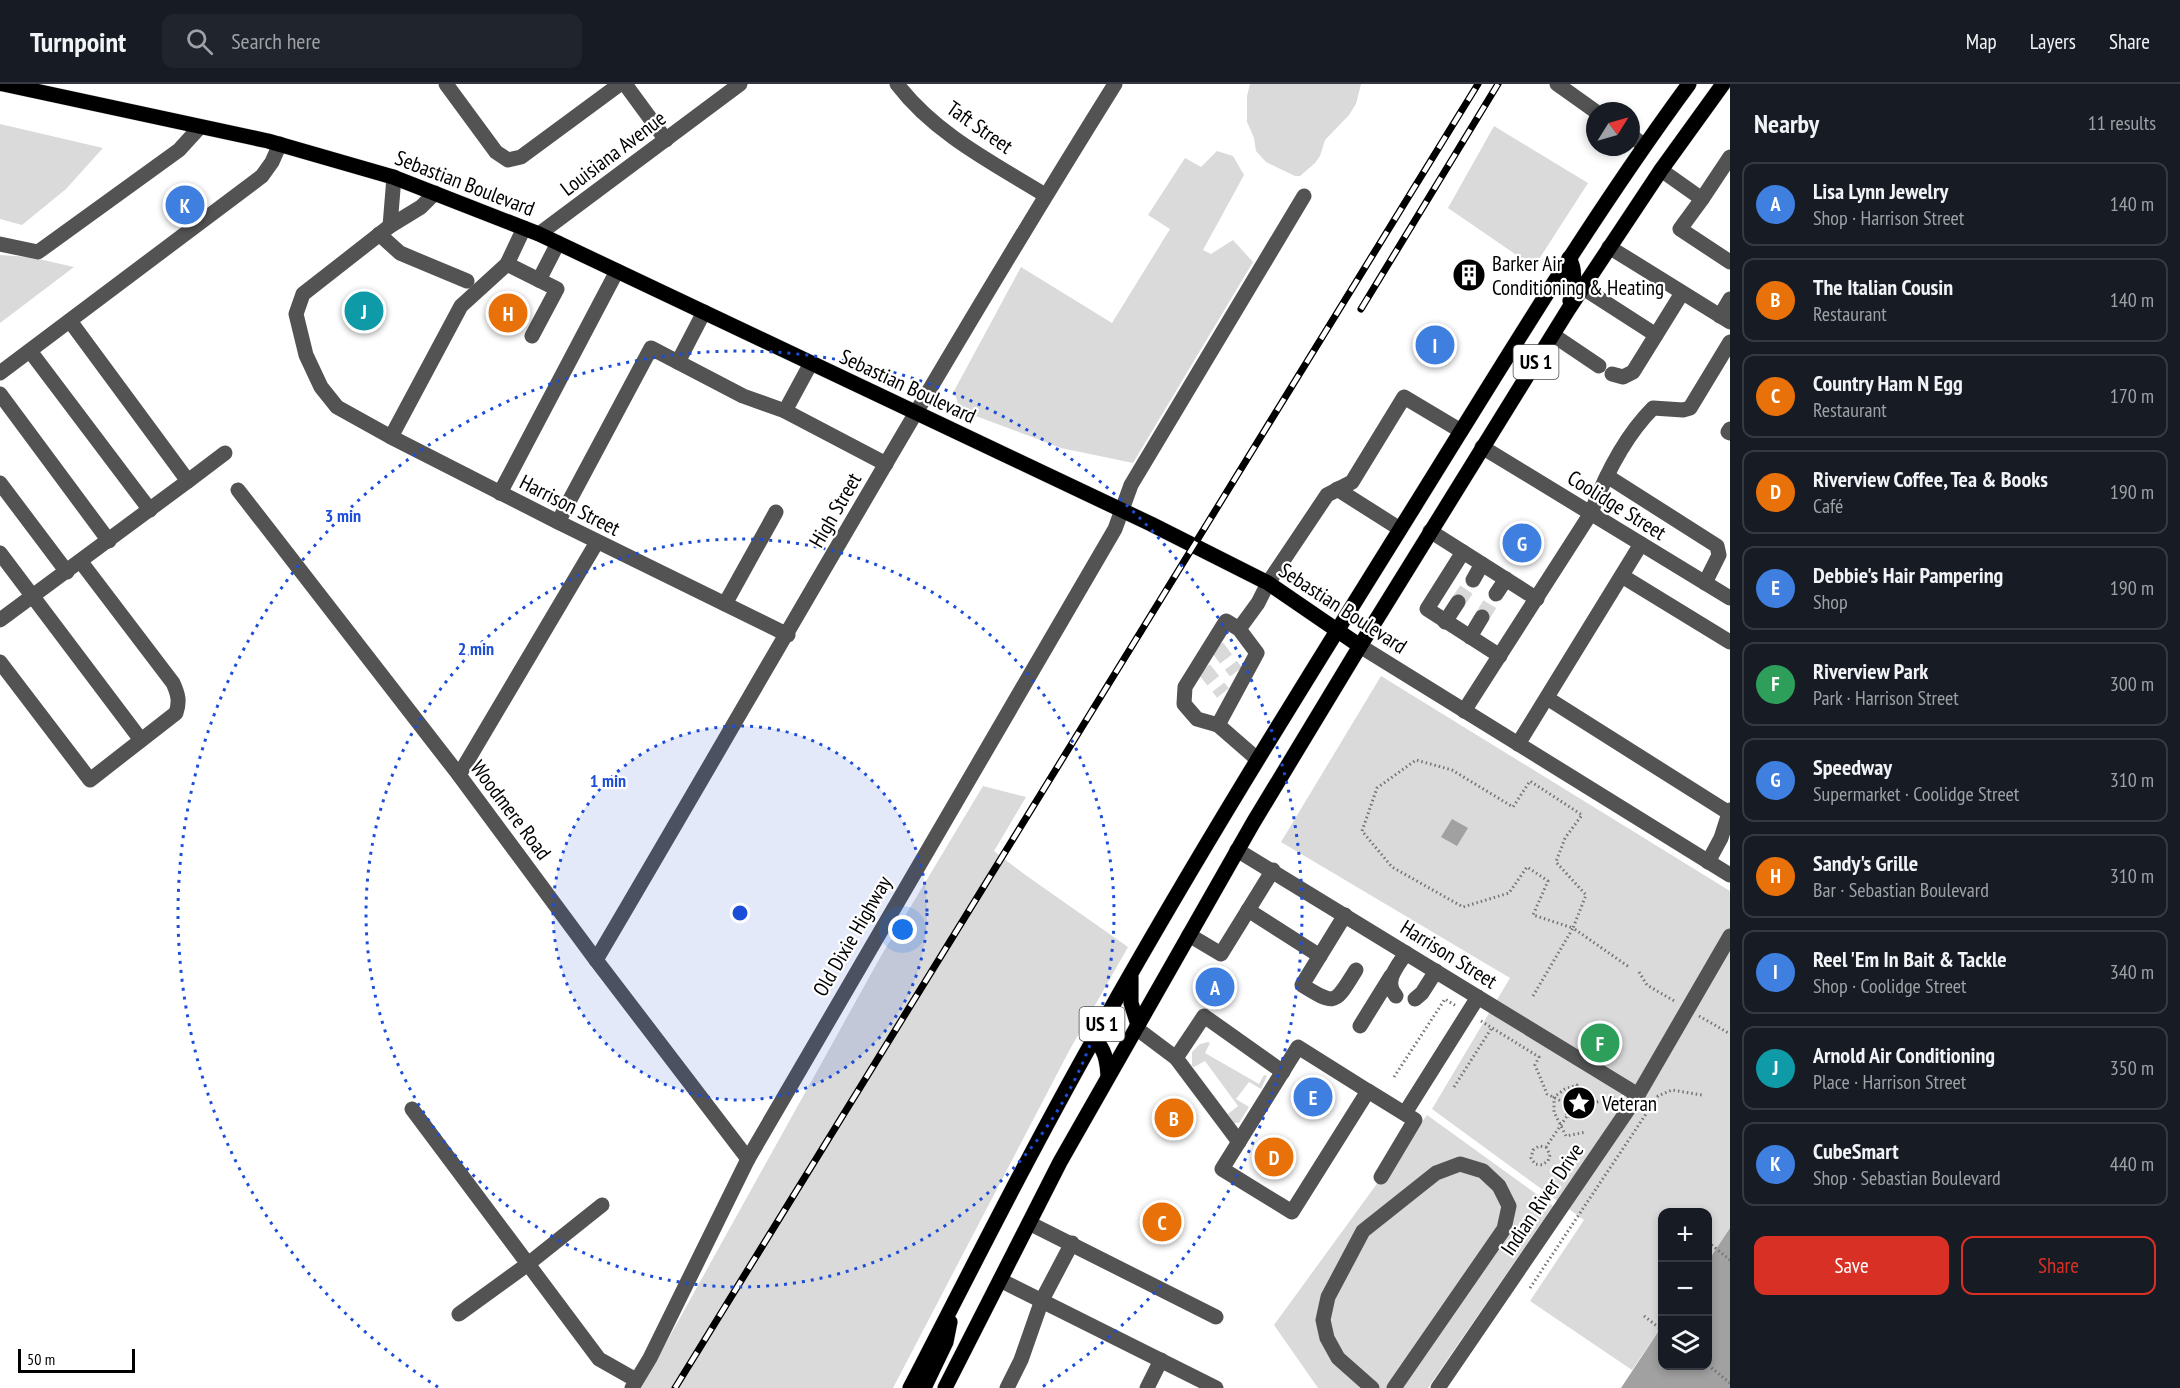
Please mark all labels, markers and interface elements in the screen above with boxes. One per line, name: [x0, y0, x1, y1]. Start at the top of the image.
search box: [162, 14, 582, 68]
text: Turnpoint: [30, 23, 126, 60]
icon: search: [183, 25, 216, 58]
text: Search here: [231, 27, 321, 55]
text: Map: [1966, 28, 1997, 55]
text: Layers: [2030, 28, 2076, 55]
text: Share: [2109, 28, 2150, 55]
street label: Taft Street: [942, 94, 1019, 160]
north arrow: [1586, 102, 1640, 156]
street label: Louisiana Avenue: [555, 105, 671, 201]
text: Nearby: [1754, 107, 1819, 140]
text: 11 results: [2088, 110, 2156, 136]
street label: Sebastian Boulevard: [391, 144, 539, 222]
text: Lisa Lynn Jewelry: [1813, 177, 1948, 205]
pin: K: [166, 182, 204, 228]
text: A: [1770, 191, 1781, 217]
text: 140 m: [2110, 191, 2154, 217]
text: Shop · Harrison Street: [1813, 205, 1964, 231]
place label: Barker Air Conditioning & Heating: [1492, 250, 1664, 301]
building icon: Barker Air Conditioning & Heating: [1451, 257, 1487, 293]
text: The Italian Cousin: [1813, 273, 1953, 301]
text: B: [1771, 287, 1780, 313]
text: 140 m: [2110, 287, 2154, 313]
pin: J: [344, 288, 384, 334]
pin: H: [488, 290, 528, 336]
text: Restaurant: [1813, 301, 1887, 327]
pin: I: [1416, 322, 1454, 368]
street label: Sebastian Boulevard: [836, 343, 980, 429]
road number: US 1: [1514, 345, 1558, 379]
text: Country Ham N Egg: [1813, 369, 1963, 397]
text: C: [1771, 383, 1780, 409]
text: 170 m: [2110, 383, 2154, 409]
text: Restaurant: [1813, 397, 1887, 423]
street label: Coolidge Street: [1563, 464, 1672, 546]
text: Riverview Coffee, Tea & Books: [1813, 465, 2048, 493]
street label: Harrison Street: [515, 468, 625, 542]
street label: High Street: [803, 468, 867, 552]
text: D: [1770, 479, 1781, 505]
text: 190 m: [2110, 479, 2154, 505]
text: Café: [1813, 493, 1843, 519]
text: 3 min: [325, 504, 361, 527]
pin: G: [1502, 520, 1541, 566]
street label: Sebastian Boulevard: [1274, 557, 1412, 659]
text: Debbie's Hair Pampering: [1813, 561, 2003, 589]
text: E: [1771, 575, 1780, 601]
text: 190 m: [2110, 575, 2154, 601]
text: Shop: [1813, 589, 1848, 615]
text: 2 min: [458, 637, 494, 660]
text: Riverview Park: [1813, 657, 1928, 685]
text: F: [1771, 671, 1780, 697]
text: 300 m: [2110, 671, 2154, 697]
text: Park · Harrison Street: [1813, 685, 1959, 711]
text: Speedway: [1813, 753, 1892, 781]
street label: Woodmere Road: [465, 755, 557, 865]
text: G: [1770, 767, 1781, 793]
text: 310 m: [2110, 767, 2154, 793]
text: 1 min: [590, 769, 626, 792]
text: Supermarket · Coolidge Street: [1813, 781, 2019, 807]
text: Sandy's Grille: [1813, 849, 1918, 877]
text: H: [1770, 863, 1781, 889]
text: 310 m: [2110, 863, 2154, 889]
street label: Old Dixie Highway: [807, 871, 897, 1001]
text: Bar · Sebastian Boulevard: [1813, 877, 1989, 903]
centre of rings: [730, 903, 750, 923]
street label: Harrison Street: [1396, 914, 1503, 994]
your location: [888, 915, 917, 944]
text: Reel 'Em In Bait & Tackle: [1813, 945, 2007, 973]
text: I: [1773, 959, 1778, 985]
text: 340 m: [2110, 959, 2154, 985]
pin: A: [1196, 964, 1234, 1010]
text: Shop · Coolidge Street: [1813, 973, 1967, 999]
road number: US 1: [1080, 1007, 1124, 1041]
pin: F: [1580, 1020, 1620, 1066]
text: Arnold Air Conditioning: [1813, 1041, 1995, 1069]
text: J: [1773, 1055, 1778, 1081]
text: 350 m: [2110, 1055, 2154, 1081]
text: Place · Harrison Street: [1813, 1069, 1966, 1095]
pin: E: [1294, 1074, 1332, 1120]
place icon: Veteran: [1561, 1085, 1597, 1121]
place label: Veteran: [1601, 1090, 1657, 1117]
pin: B: [1154, 1096, 1194, 1140]
pin: D: [1254, 1134, 1294, 1180]
text: CubeSmart: [1813, 1137, 1899, 1165]
street label: Indian River Drive: [1495, 1138, 1589, 1260]
text: K: [1770, 1151, 1781, 1177]
text: 440 m: [2110, 1151, 2154, 1177]
text: Shop · Sebastian Boulevard: [1813, 1165, 2001, 1191]
pin: C: [1142, 1200, 1182, 1244]
map controls: [1658, 1208, 1712, 1370]
button: +: [1658, 1208, 1712, 1262]
button: Save: [1754, 1236, 1949, 1295]
button: Share: [1961, 1236, 2156, 1295]
button: −: [1658, 1262, 1712, 1316]
button: layers: [1658, 1316, 1712, 1370]
scale bar: [18, 1346, 135, 1374]
text: 50 m: [27, 1349, 55, 1369]

